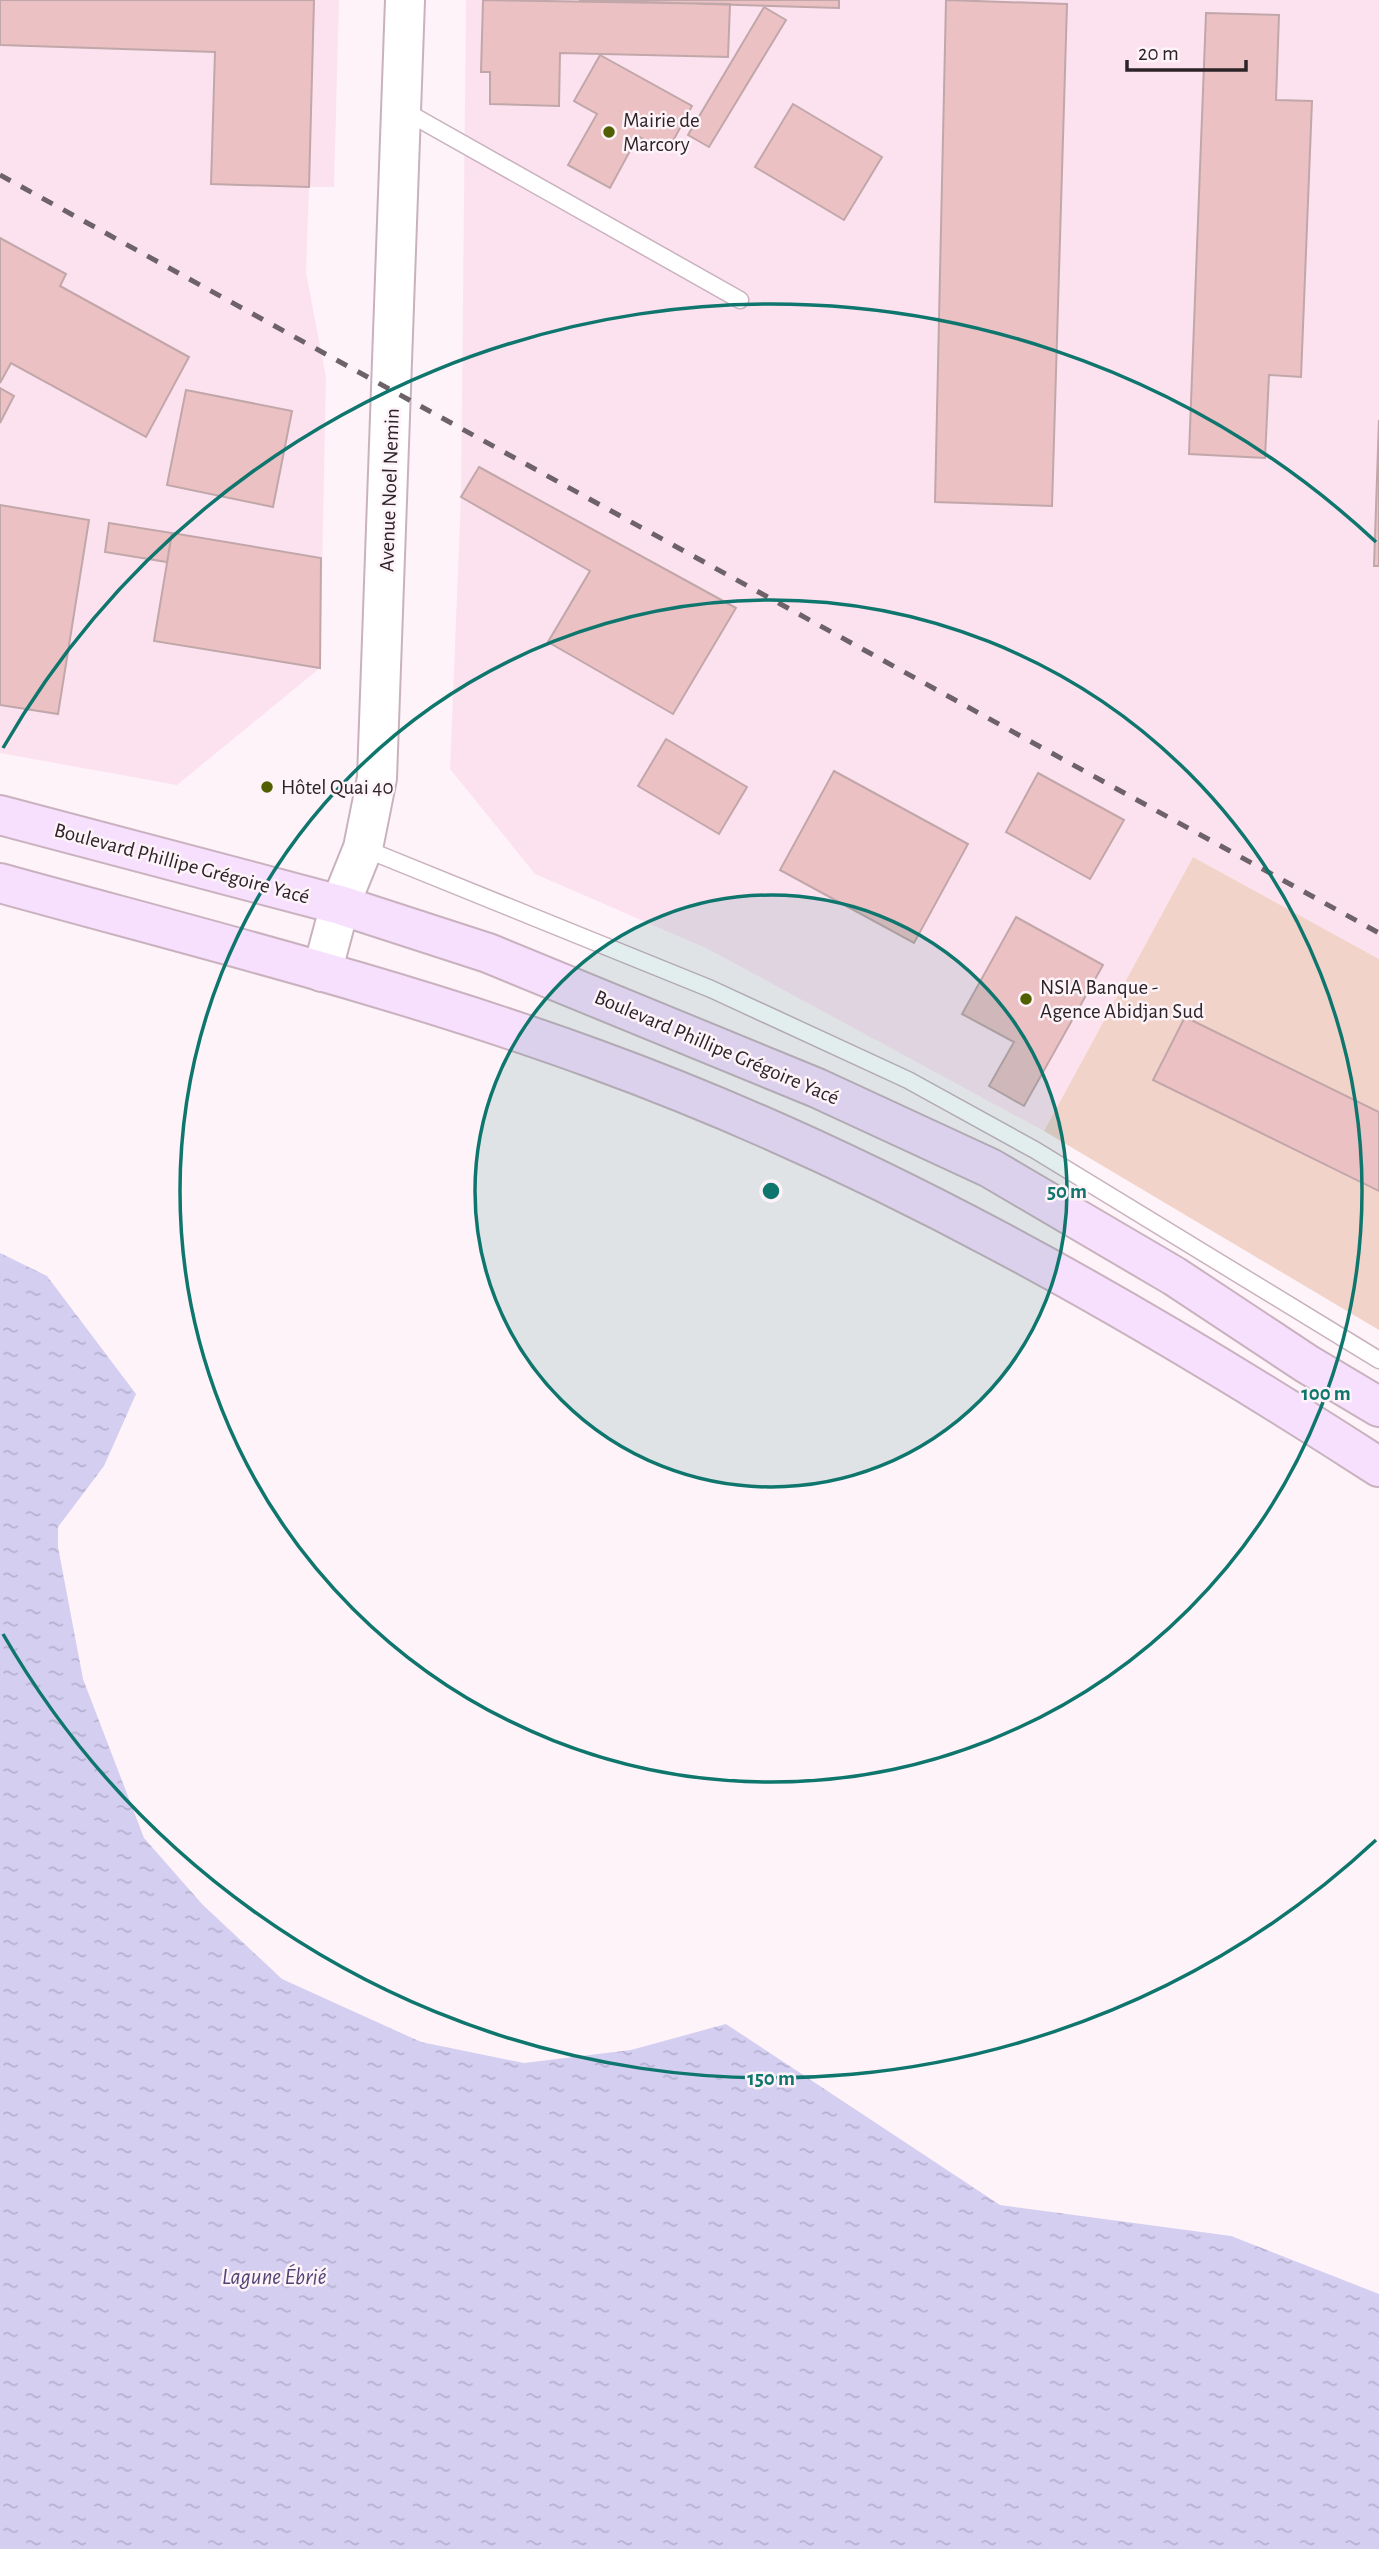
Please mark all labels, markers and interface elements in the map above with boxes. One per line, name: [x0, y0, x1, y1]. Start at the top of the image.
scale bar: [1127, 28, 1246, 72]
text: 20 m: [1138, 43, 1179, 64]
place label: Mairie de Marcory: [623, 110, 700, 155]
marker: Mairie de Marcory: [601, 124, 617, 140]
street label: Avenue Noel Nemin: [376, 408, 403, 572]
place label: Hôtel Quai 40: [281, 777, 394, 798]
marker: Hôtel Quai 40: [259, 779, 275, 795]
street label: Boulevard Phillipe Grégoire Yacé: [52, 819, 312, 908]
place label: NSIA Banque - Agence Abidjan Sud: [1040, 977, 1204, 1022]
street label: Boulevard Phillipe Grégoire Yacé: [591, 986, 842, 1109]
marker: NSIA Banque - Agence Abidjan Sud: [1018, 991, 1034, 1007]
centre of rings: [759, 1179, 783, 1203]
text: 50 m: [1047, 1181, 1087, 1202]
text: 100 m: [1301, 1383, 1351, 1404]
text: 150 m: [747, 2068, 795, 2089]
water label: Lagune Ébrié: [222, 2263, 327, 2289]

